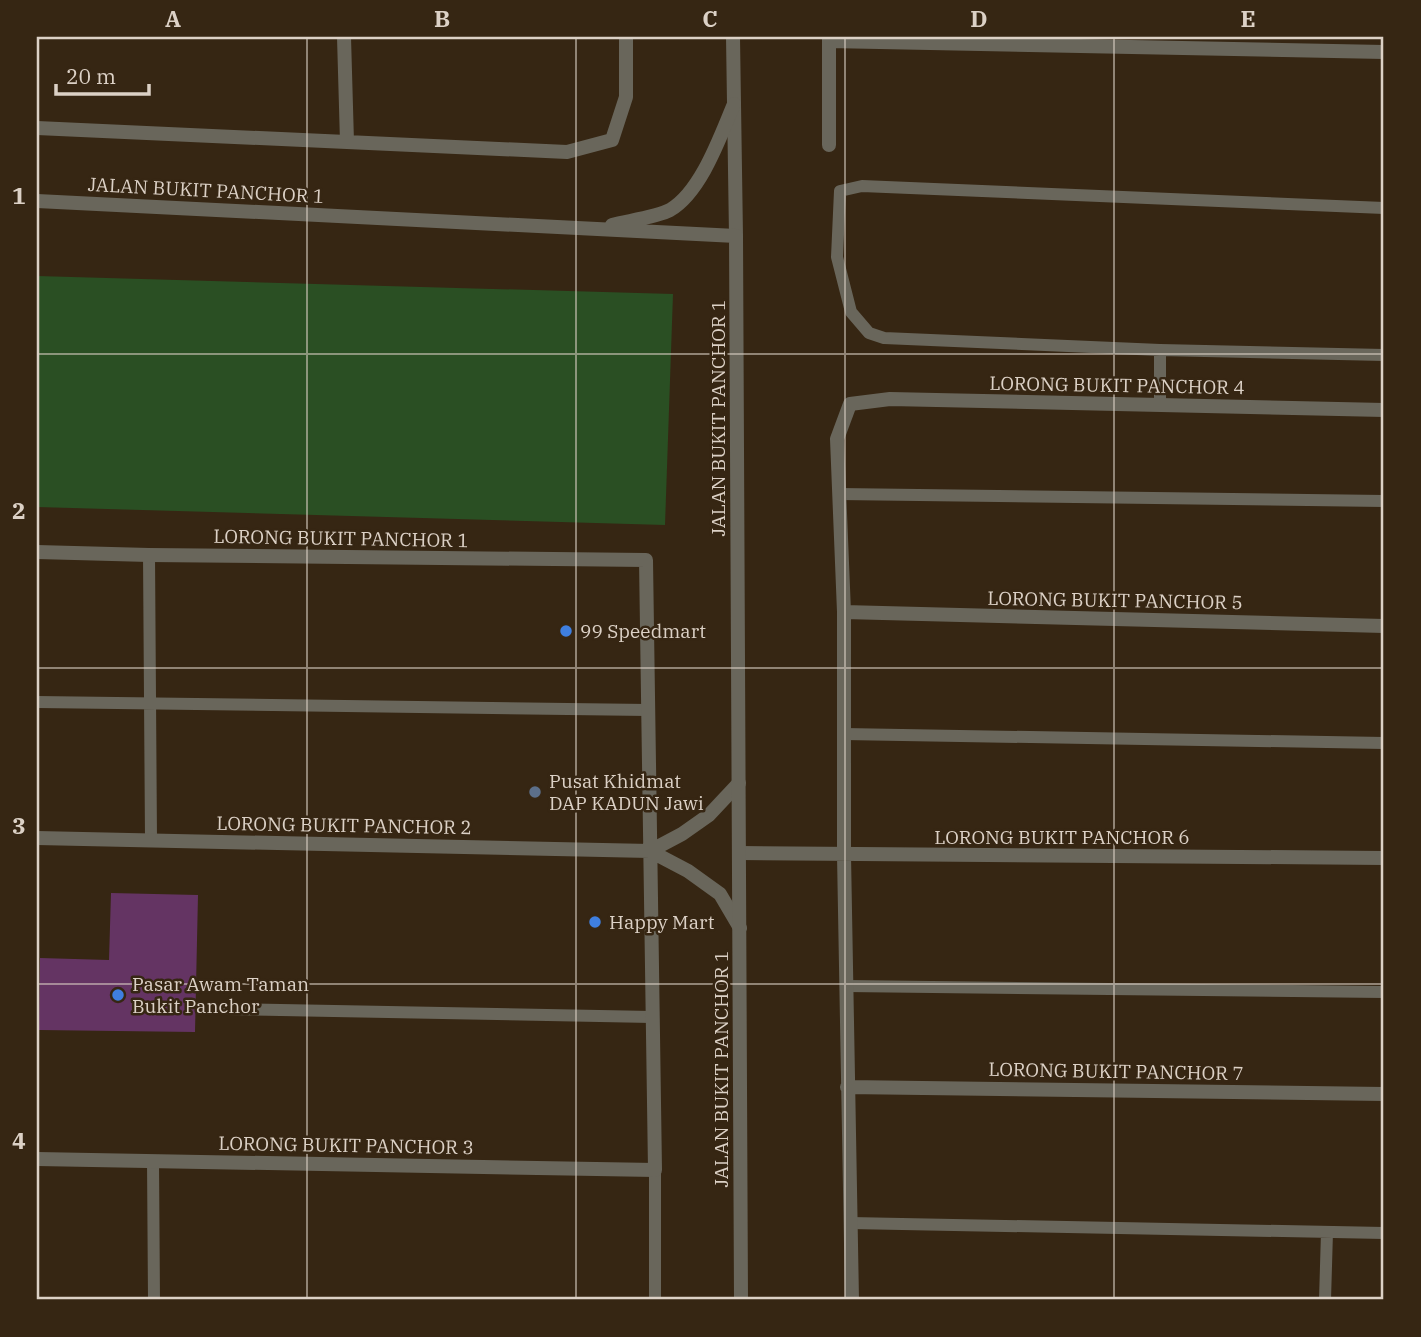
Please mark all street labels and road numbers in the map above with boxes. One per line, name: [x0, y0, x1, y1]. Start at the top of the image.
street label: JALAN BUKIT PANCHOR 1: [87, 172, 325, 208]
street label: JALAN BUKIT PANCHOR 1: [706, 300, 730, 536]
street label: LORONG BUKIT PANCHOR 4: [989, 371, 1245, 399]
street label: LORONG BUKIT PANCHOR 1: [213, 524, 469, 552]
street label: LORONG BUKIT PANCHOR 5: [987, 586, 1243, 614]
street label: LORONG BUKIT PANCHOR 2: [216, 811, 472, 839]
street label: LORONG BUKIT PANCHOR 6: [934, 825, 1190, 849]
street label: JALAN BUKIT PANCHOR 1: [709, 951, 733, 1187]
street label: LORONG BUKIT PANCHOR 7: [988, 1057, 1244, 1085]
street label: LORONG BUKIT PANCHOR 3: [218, 1131, 474, 1159]

